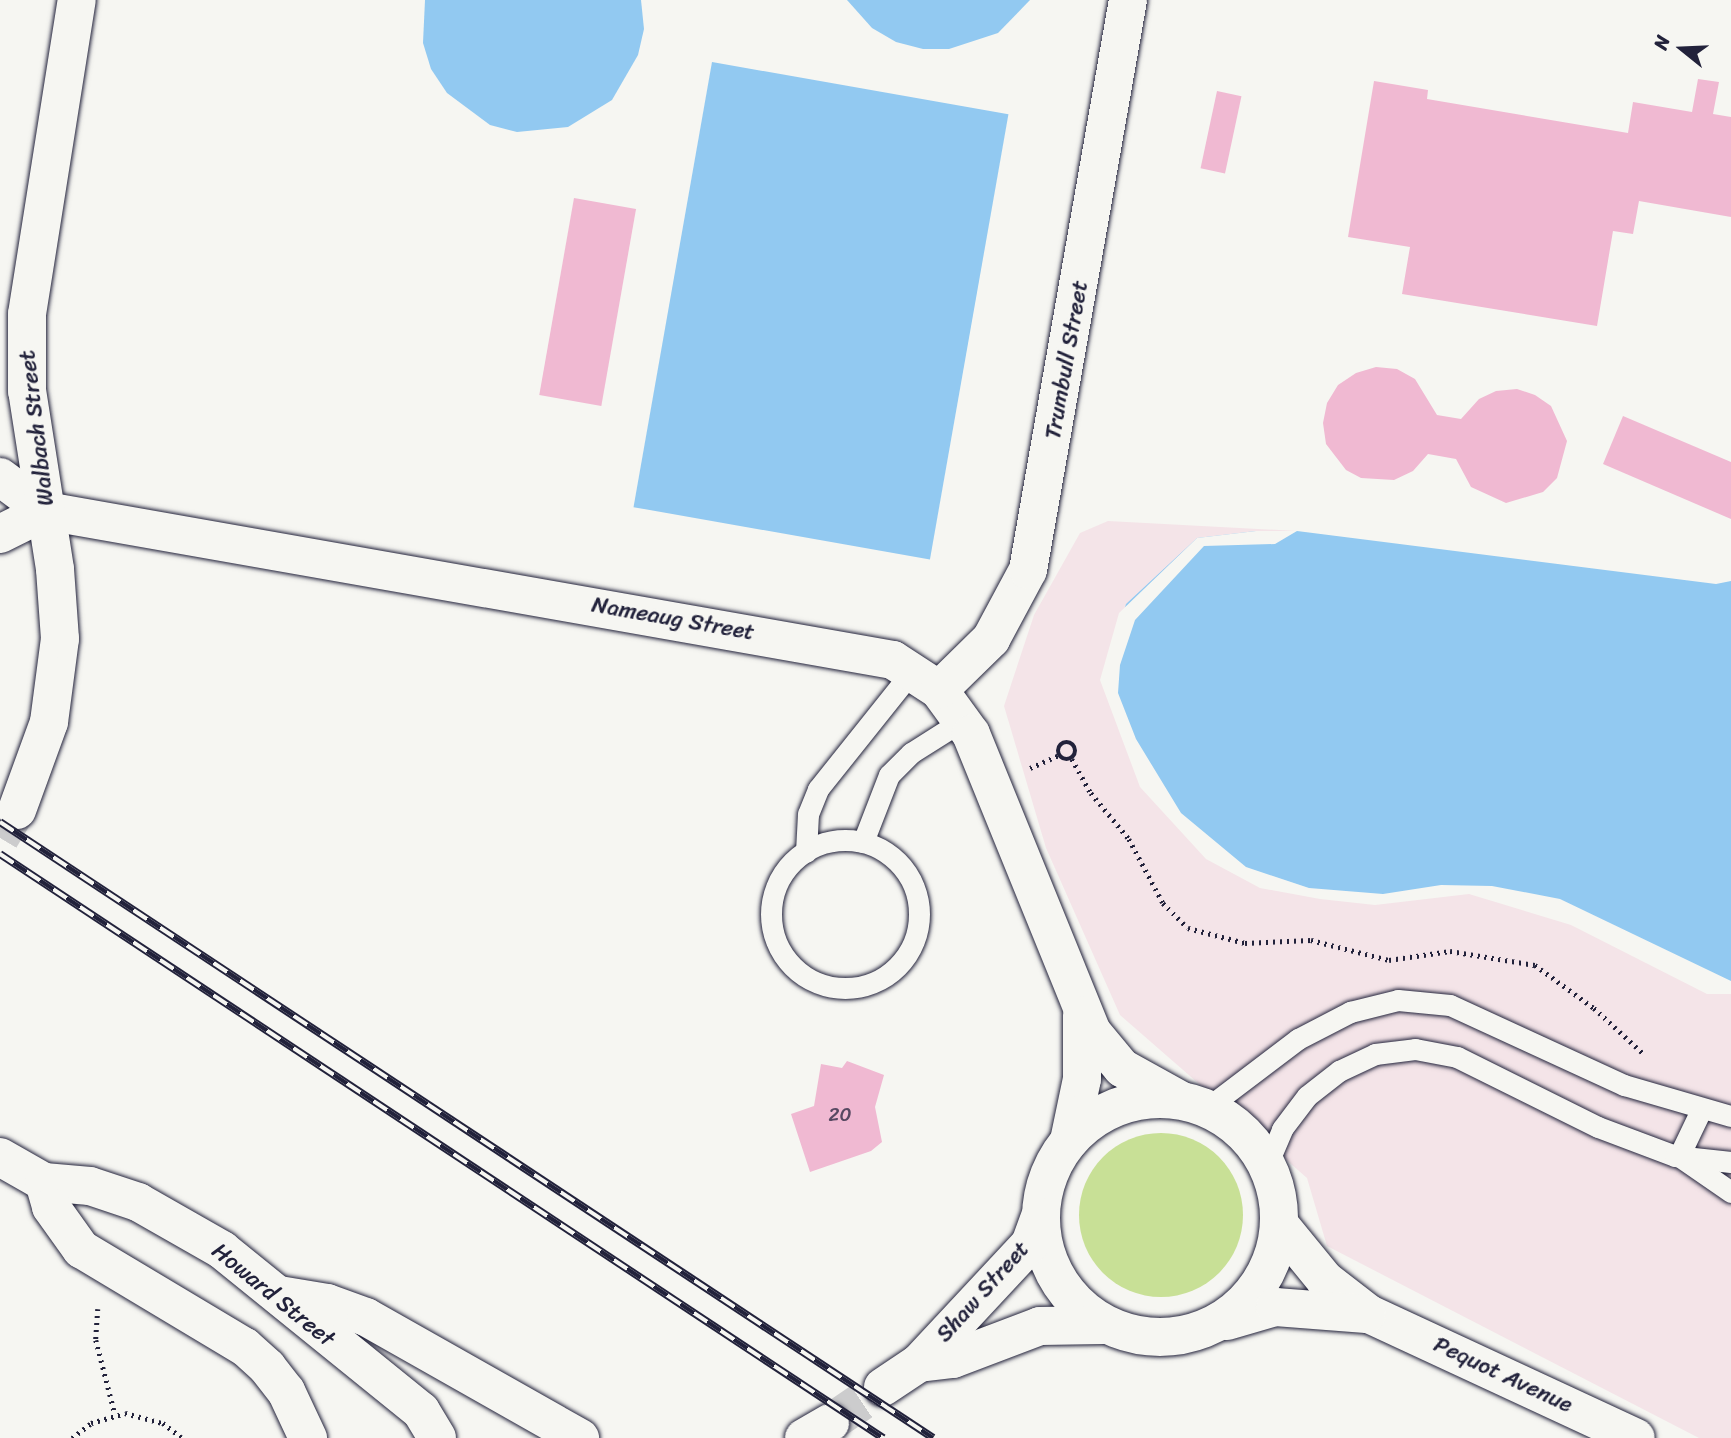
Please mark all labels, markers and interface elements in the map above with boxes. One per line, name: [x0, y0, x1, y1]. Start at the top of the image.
north arrow: [1647, 14, 1717, 84]
text: N: [1644, 31, 1679, 54]
street label: Trumbull Street: [1039, 278, 1095, 442]
street label: Walbach Street: [14, 349, 60, 507]
street label: Nameaug Street: [589, 591, 757, 647]
house number: 20: [829, 1104, 851, 1126]
street label: Shaw Street: [930, 1236, 1036, 1348]
street label: Howard Street: [206, 1237, 340, 1353]
street label: Pequot Avenue: [1429, 1331, 1577, 1419]

